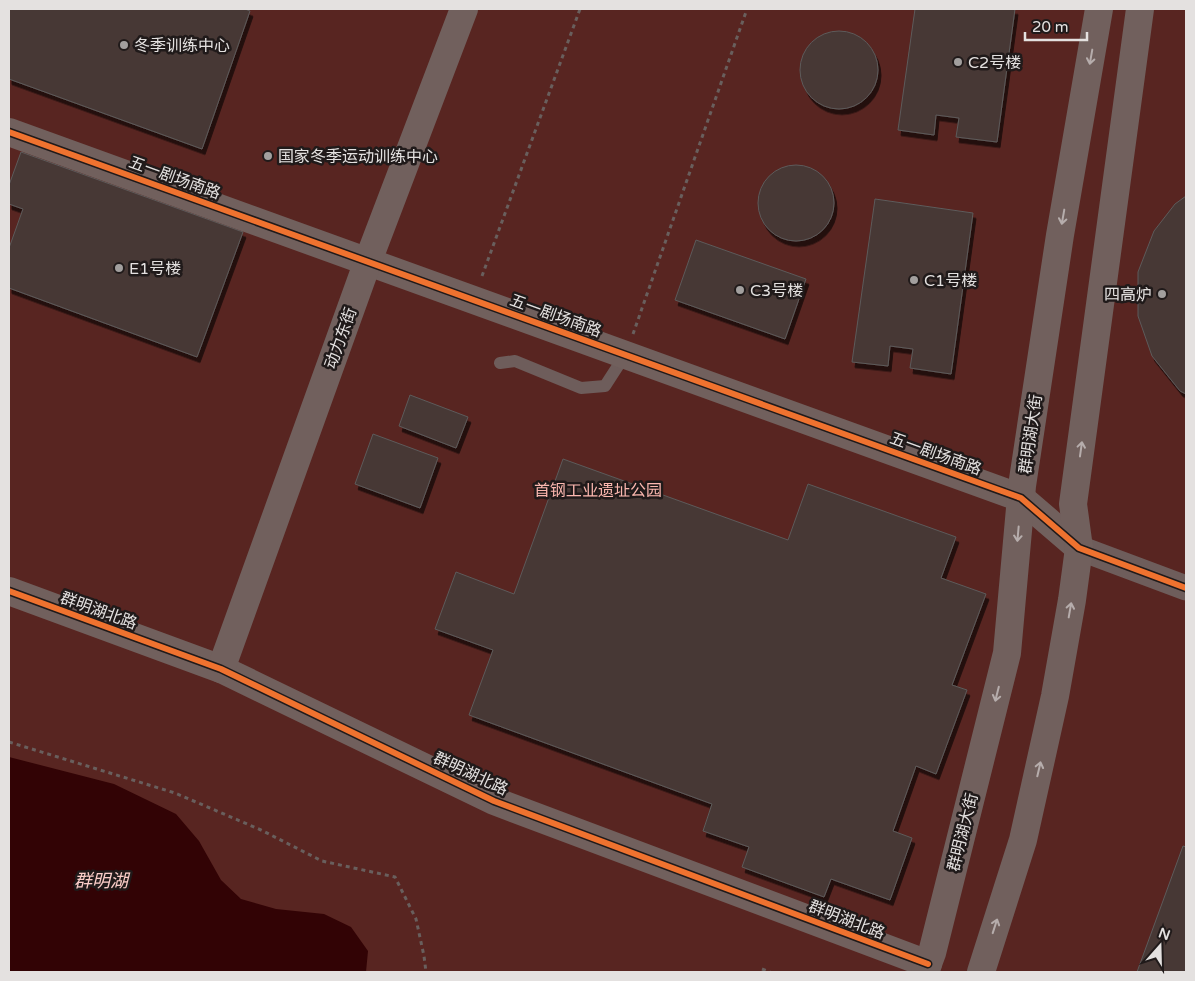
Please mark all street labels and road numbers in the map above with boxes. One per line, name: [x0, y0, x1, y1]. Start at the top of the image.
street label: 五一剧场南路: [126, 152, 223, 204]
street label: 五一剧场南路: [507, 290, 604, 342]
street label: 动力东街: [321, 305, 361, 372]
street label: 群明湖大街: [1016, 393, 1046, 475]
street label: 五一剧场南路: [887, 428, 984, 480]
street label: 群明湖北路: [58, 588, 140, 634]
street label: 群明湖北路: [430, 748, 511, 800]
street label: 群明湖大街: [944, 791, 982, 873]
street label: 群明湖北路: [806, 896, 888, 944]

